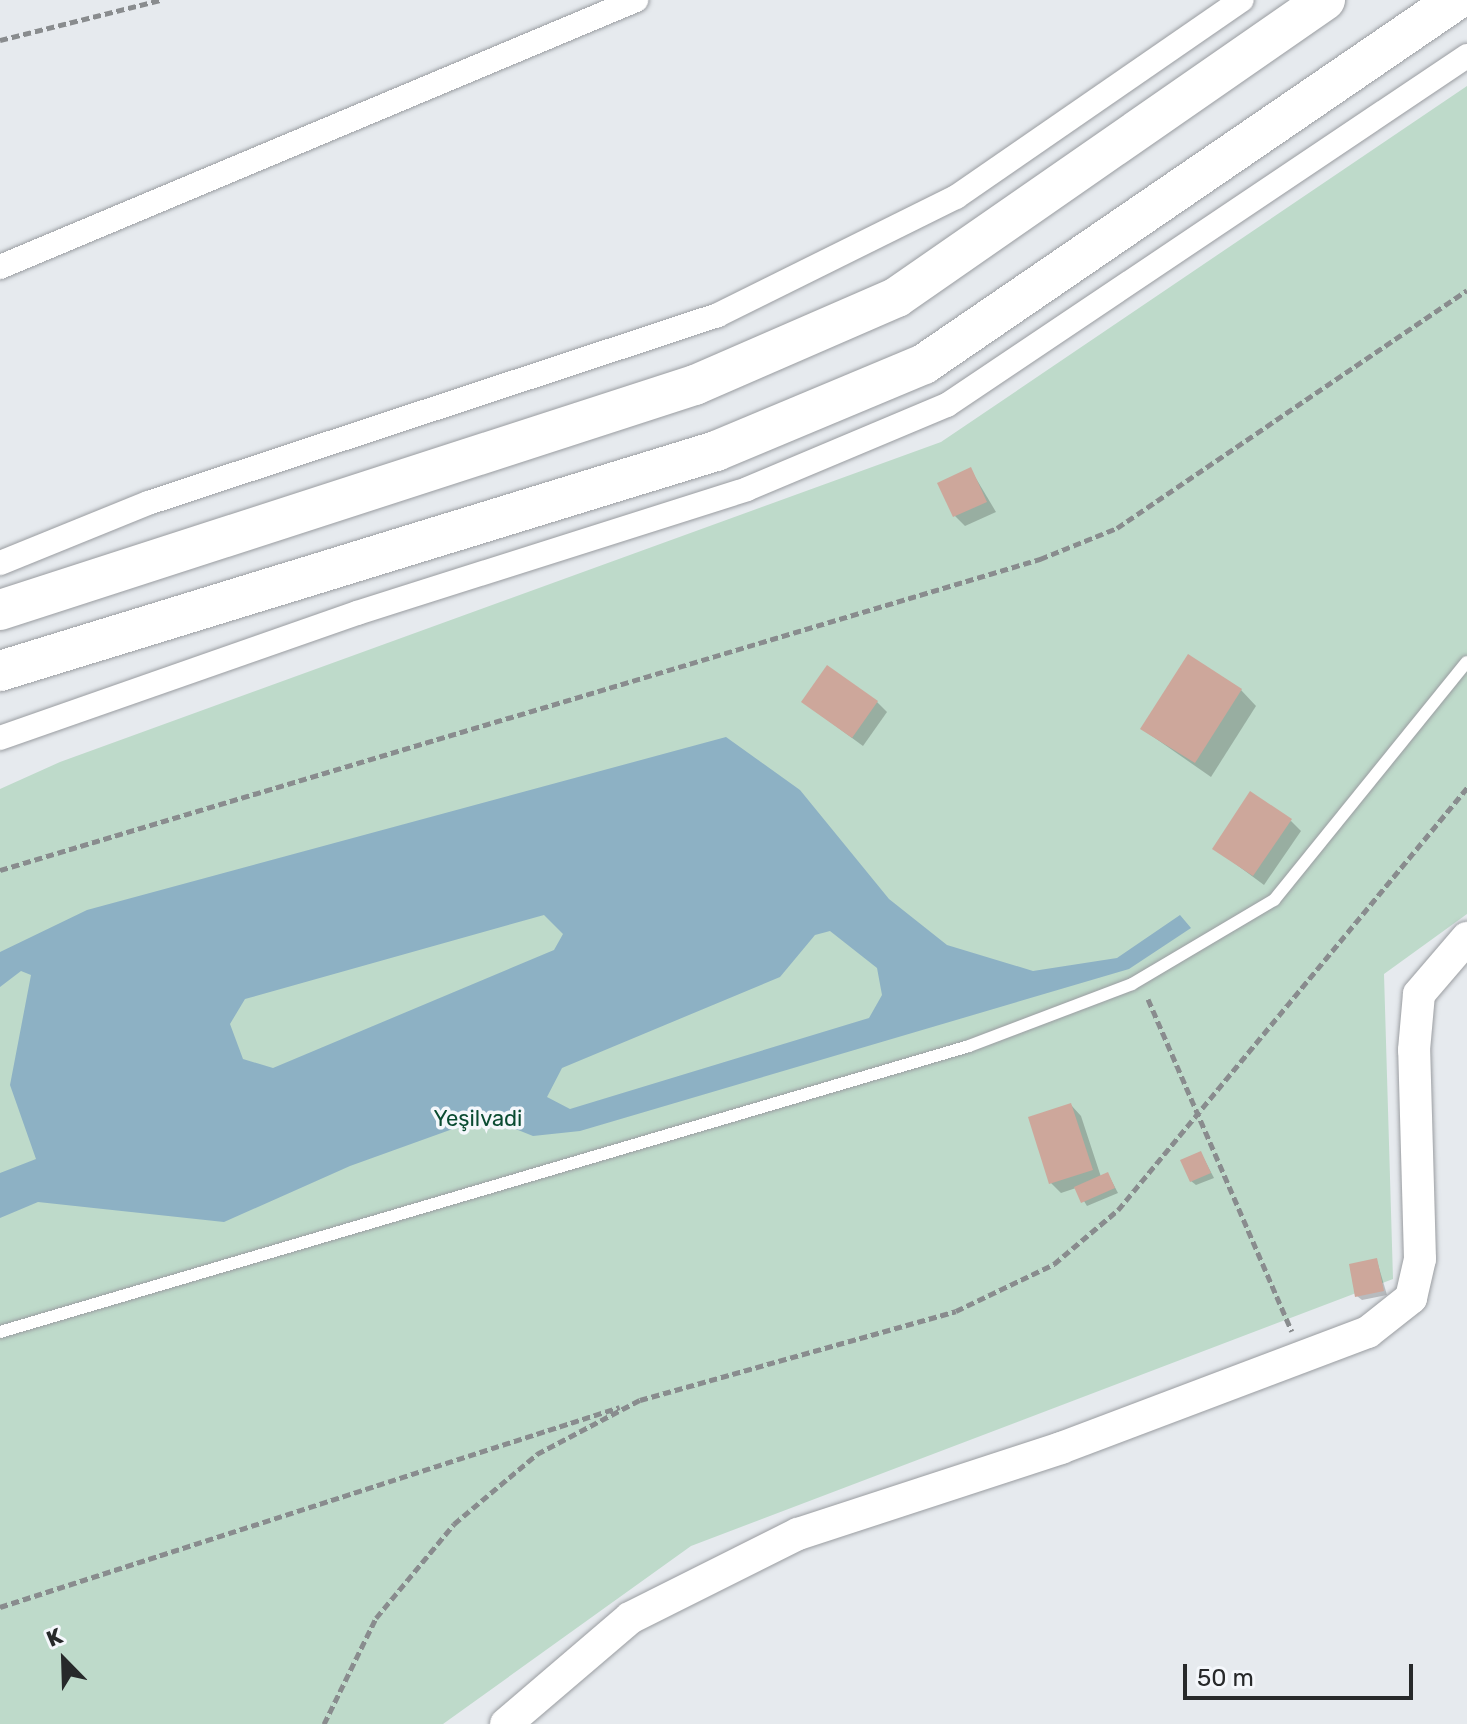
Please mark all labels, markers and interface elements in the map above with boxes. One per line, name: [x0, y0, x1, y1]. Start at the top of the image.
park label: Yeşilvadi: [434, 1106, 522, 1132]
north arrow: [24, 1620, 104, 1700]
text: K: [42, 1622, 66, 1653]
scale bar: [1187, 1648, 1417, 1698]
text: 50 m: [1197, 1664, 1254, 1692]

